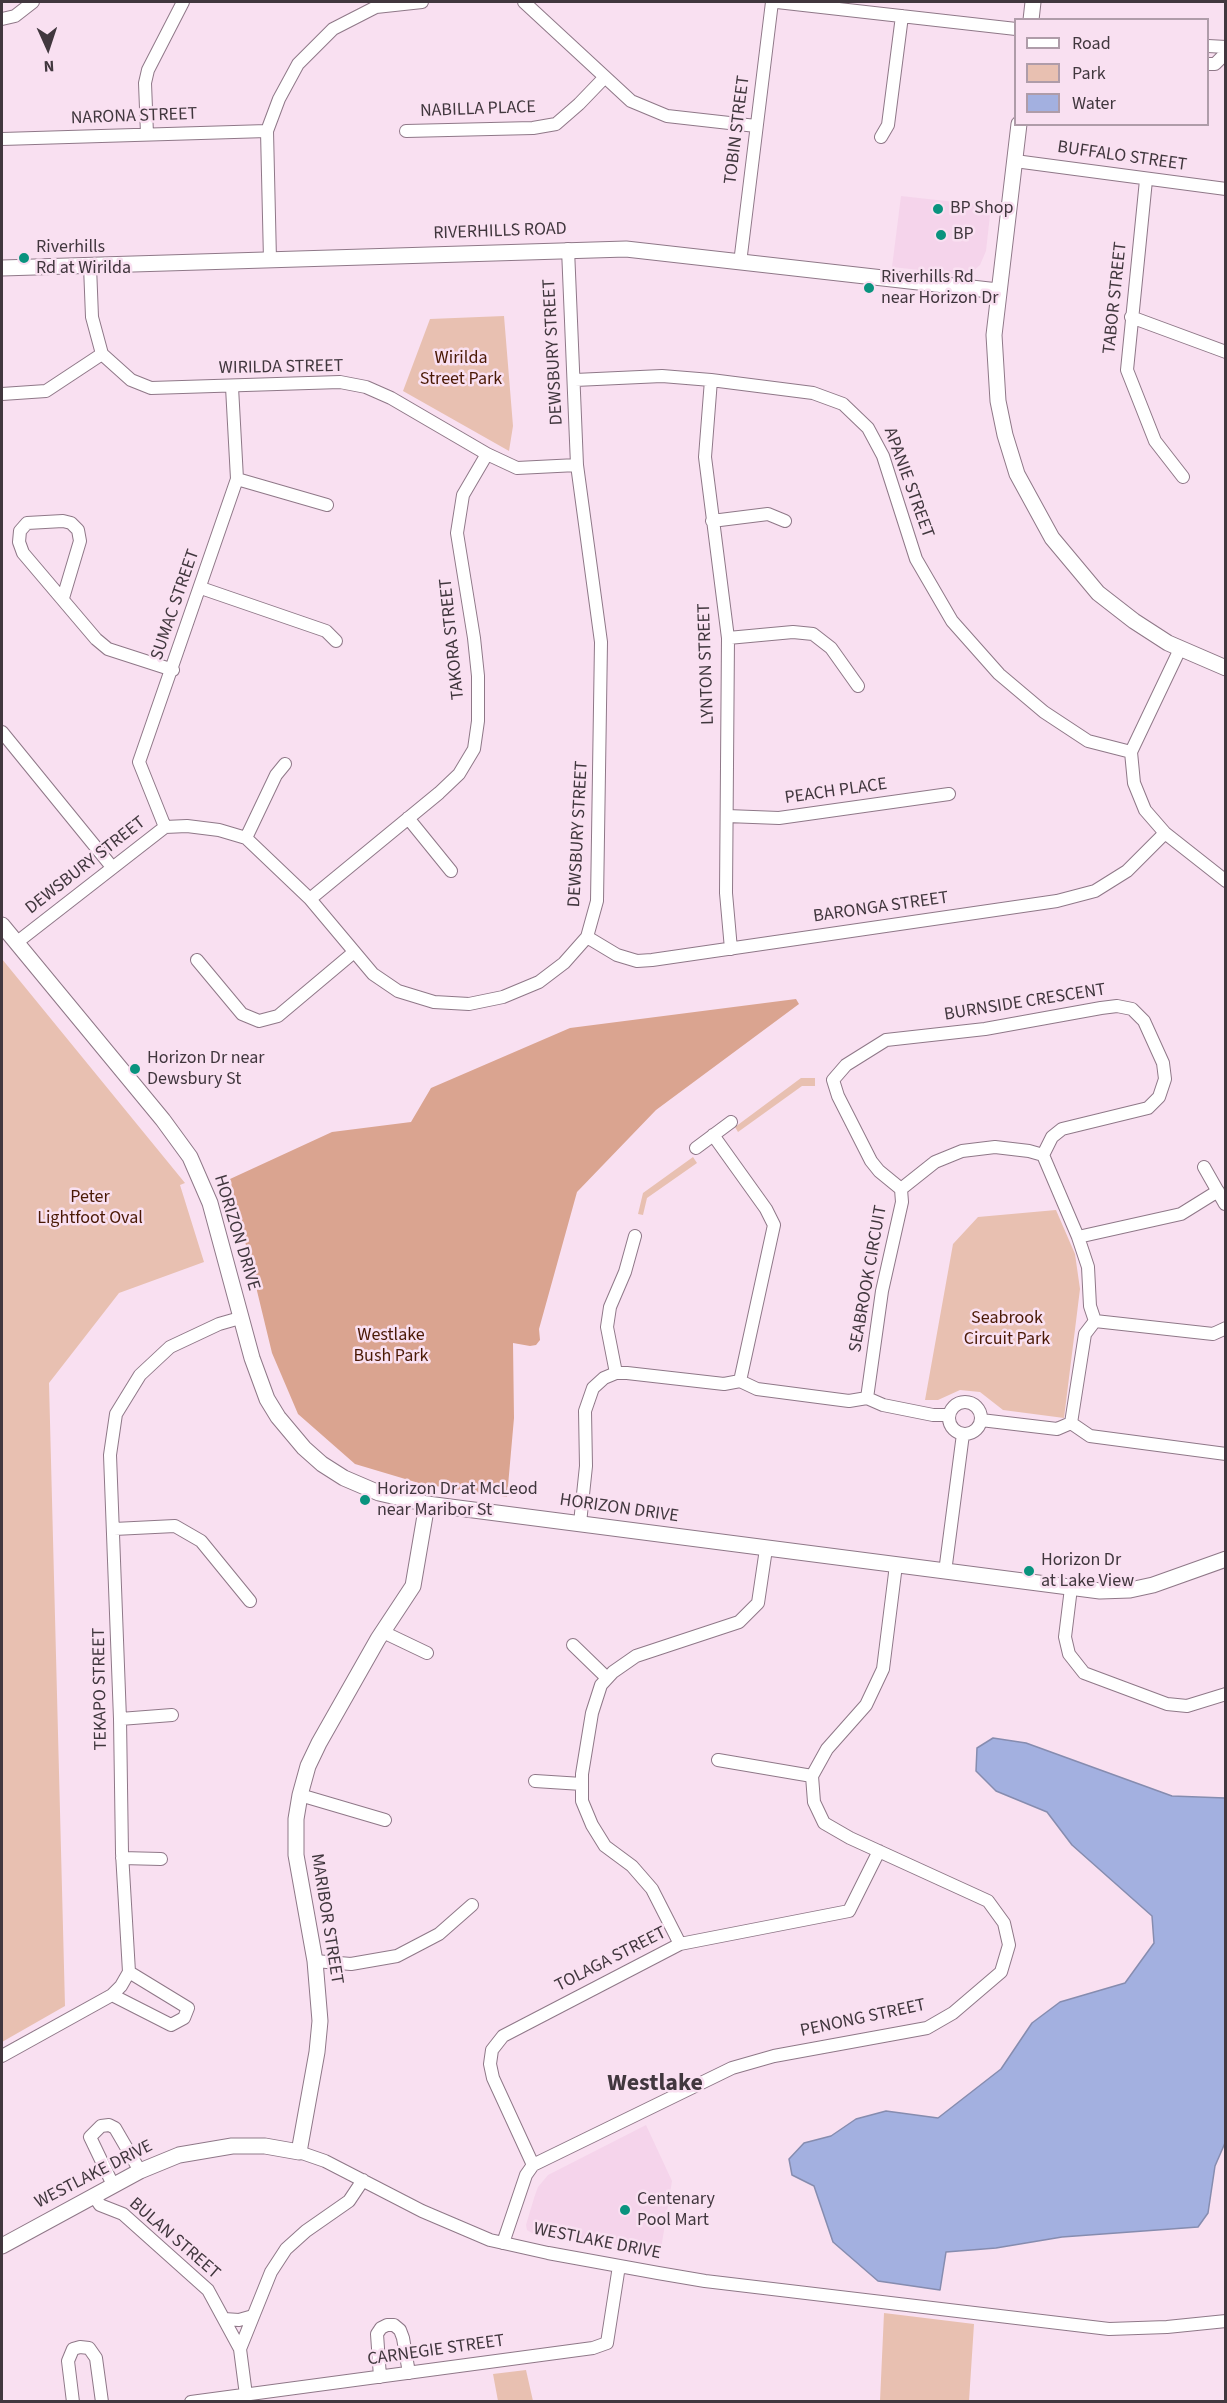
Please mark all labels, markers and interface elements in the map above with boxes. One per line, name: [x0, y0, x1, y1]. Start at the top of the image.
north arrow: [18, 18, 78, 78]
legend: [1014, 18, 1209, 126]
text: Road: [1072, 31, 1111, 56]
text: N: [43, 55, 55, 77]
text: Park: [1072, 61, 1106, 86]
street label: TOBIN STREET: [721, 74, 755, 186]
text: Water: [1072, 91, 1116, 116]
street label: NABILLA PLACE: [420, 97, 536, 123]
street label: NARONA STREET: [70, 104, 198, 130]
street label: BUFFALO STREET: [1056, 137, 1188, 177]
place label: BP Shop: [950, 198, 1014, 220]
marker: BP Shop: [931, 202, 945, 216]
street label: RIVERHILLS ROAD: [433, 219, 567, 245]
place label: BP: [953, 224, 974, 246]
marker: BP: [934, 228, 948, 242]
place label: Riverhills Rd at Wirilda: [36, 237, 131, 280]
street label: TABOR STREET: [1099, 241, 1133, 355]
marker: Riverhills Rd at Wirilda: [17, 251, 31, 265]
place label: Riverhills Rd near Horizon Dr: [881, 267, 999, 310]
street label: DEWSBURY STREET: [539, 278, 569, 426]
marker: Riverhills Rd near Horizon Dr: [862, 281, 876, 295]
park label: Wirilda Street Park: [420, 348, 502, 391]
street label: WIRILDA STREET: [219, 356, 343, 380]
street label: APANIE STREET: [878, 425, 938, 541]
street label: SUMAC STREET: [147, 547, 205, 663]
street label: TAKORA STREET: [436, 577, 470, 701]
street label: LYNTON STREET: [694, 603, 720, 725]
street label: DEWSBURY STREET: [564, 760, 594, 908]
street label: PEACH PLACE: [783, 774, 889, 810]
street label: DEWSBURY STREET: [22, 812, 150, 920]
street label: BARONGA STREET: [812, 888, 950, 928]
street label: BURNSIDE CRESCENT: [943, 980, 1107, 1026]
place label: Horizon Dr near Dewsbury St: [147, 1048, 265, 1090]
marker: Horizon Dr near Dewsbury St: [128, 1062, 142, 1076]
street label: HORIZON DRIVE: [208, 1172, 264, 1294]
park label: Peter Lightfoot Oval: [37, 1187, 143, 1230]
street label: SEABROOK CIRCUIT: [845, 1204, 893, 1354]
park label: Seabrook Circuit Park: [964, 1308, 1050, 1350]
park label: Westlake Bush Park: [354, 1325, 428, 1368]
place label: Horizon Dr at McLeod near Maribor St: [377, 1479, 538, 1522]
street label: HORIZON DRIVE: [558, 1490, 680, 1528]
marker: Horizon Dr at McLeod near Maribor St: [358, 1493, 372, 1507]
place label: Horizon Dr at Lake View: [1041, 1550, 1134, 1592]
marker: Horizon Dr at Lake View: [1022, 1564, 1036, 1578]
street label: TEKAPO STREET: [89, 1627, 113, 1751]
street label: MARIBOR STREET: [305, 1852, 347, 1986]
street label: TOLAGA STREET: [552, 1923, 670, 1997]
street label: PENONG STREET: [798, 1995, 928, 2043]
district label: Westlake: [607, 2071, 703, 2099]
street label: WESTLAKE DRIVE: [31, 2136, 157, 2214]
place label: Centenary Pool Mart: [637, 2189, 715, 2232]
street label: BULAN STREET: [124, 2194, 224, 2284]
marker: Centenary Pool Mart: [618, 2203, 632, 2217]
street label: WESTLAKE DRIVE: [531, 2219, 663, 2265]
street label: CARNEGIE STREET: [366, 2331, 506, 2371]

